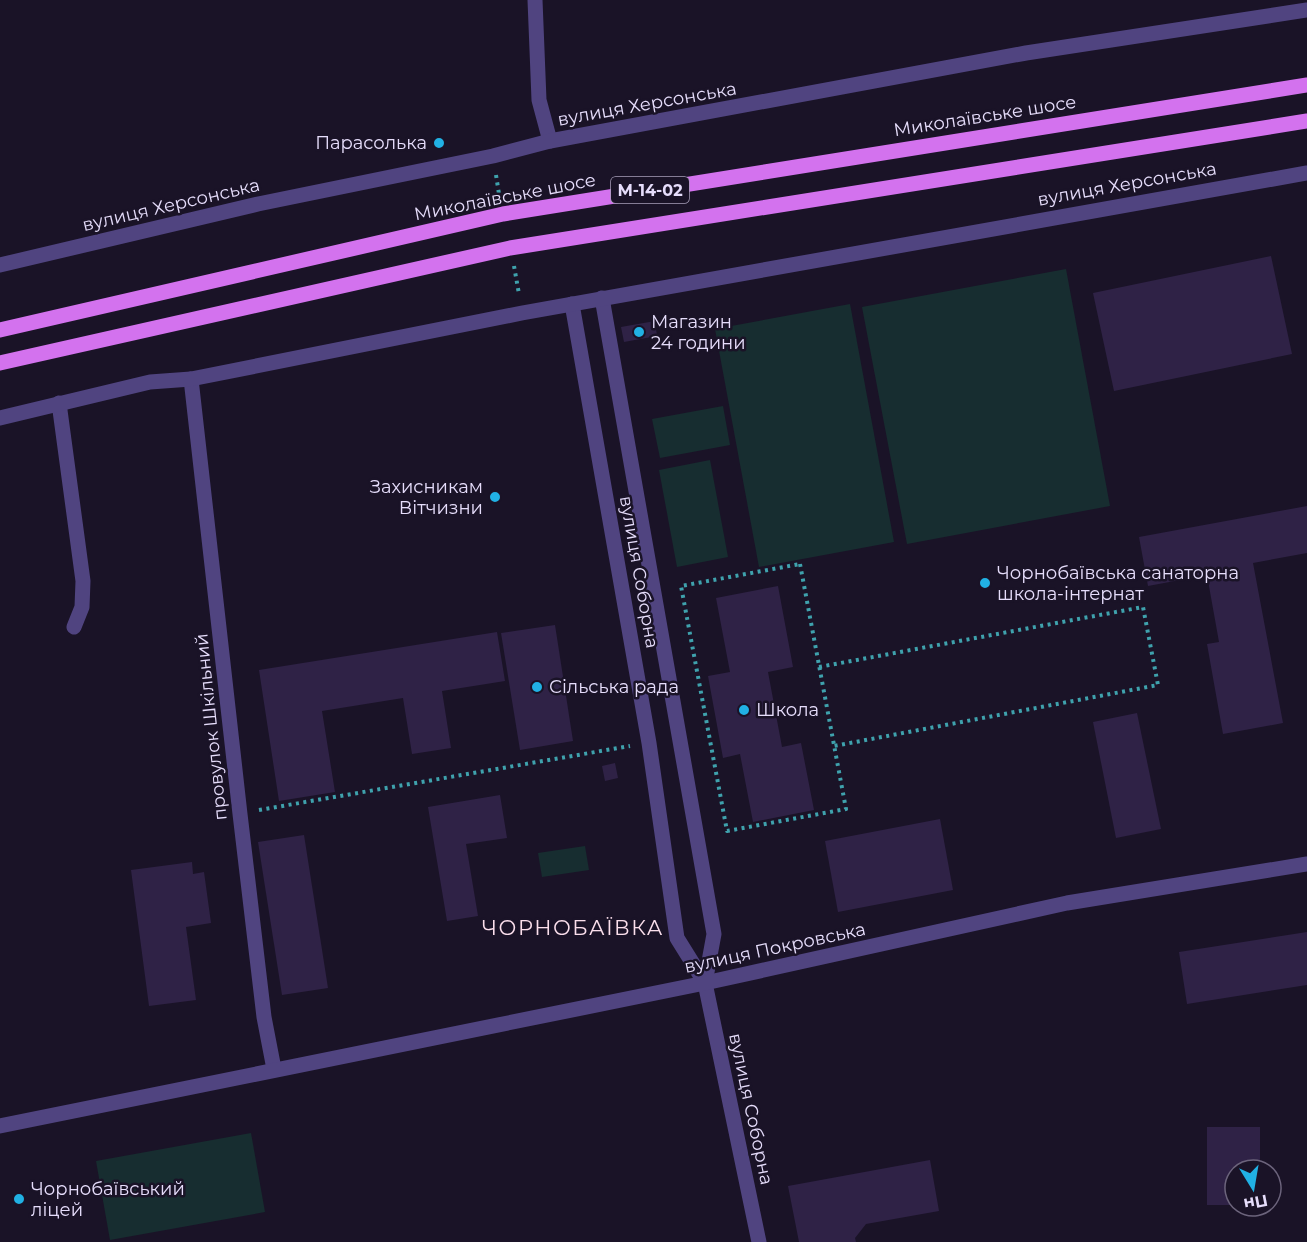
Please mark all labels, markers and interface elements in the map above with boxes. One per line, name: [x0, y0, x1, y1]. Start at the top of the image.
street label: вулиця Херсонська: [556, 77, 738, 131]
street label: Миколаївське шосе: [892, 91, 1078, 141]
place label: Парасолька: [315, 132, 427, 154]
marker: Парасолька: [432, 136, 446, 150]
street label: вулиця Херсонська: [1036, 157, 1218, 211]
street label: Миколаївське шосе: [412, 169, 598, 225]
street label: вулиця Херсонська: [80, 174, 262, 236]
road number: М-14-02: [611, 177, 689, 203]
place label: Магазин 24 години: [651, 311, 746, 354]
marker: Магазин 24 години: [632, 325, 646, 339]
place label: Захисникам Вітчизни: [370, 476, 483, 519]
marker: Захисникам Вітчизни: [488, 490, 502, 504]
street label: вулиця Соборна: [615, 494, 663, 650]
place label: Чорнобаївська санаторна школа-інтернат: [997, 562, 1239, 605]
marker: Чорнобаївська санаторна школа-інтернат: [978, 576, 992, 590]
street label: провулок Шкільний: [190, 632, 232, 822]
place label: Сільська рада: [549, 676, 679, 698]
marker: Сільська рада: [530, 680, 544, 694]
place label: Школа: [756, 699, 819, 721]
marker: Школа: [737, 703, 751, 717]
district label: ЧОРНОБАЇВКА: [482, 915, 664, 940]
street label: вулиця Покровська: [682, 918, 868, 978]
street label: вулиця Соборна: [724, 1031, 778, 1187]
north arrow: [1223, 1158, 1283, 1218]
place label: Чорнобаївський ліцей: [31, 1178, 185, 1221]
text: Пн: [1242, 1191, 1269, 1214]
marker: Чорнобаївський ліцей: [12, 1192, 26, 1206]

